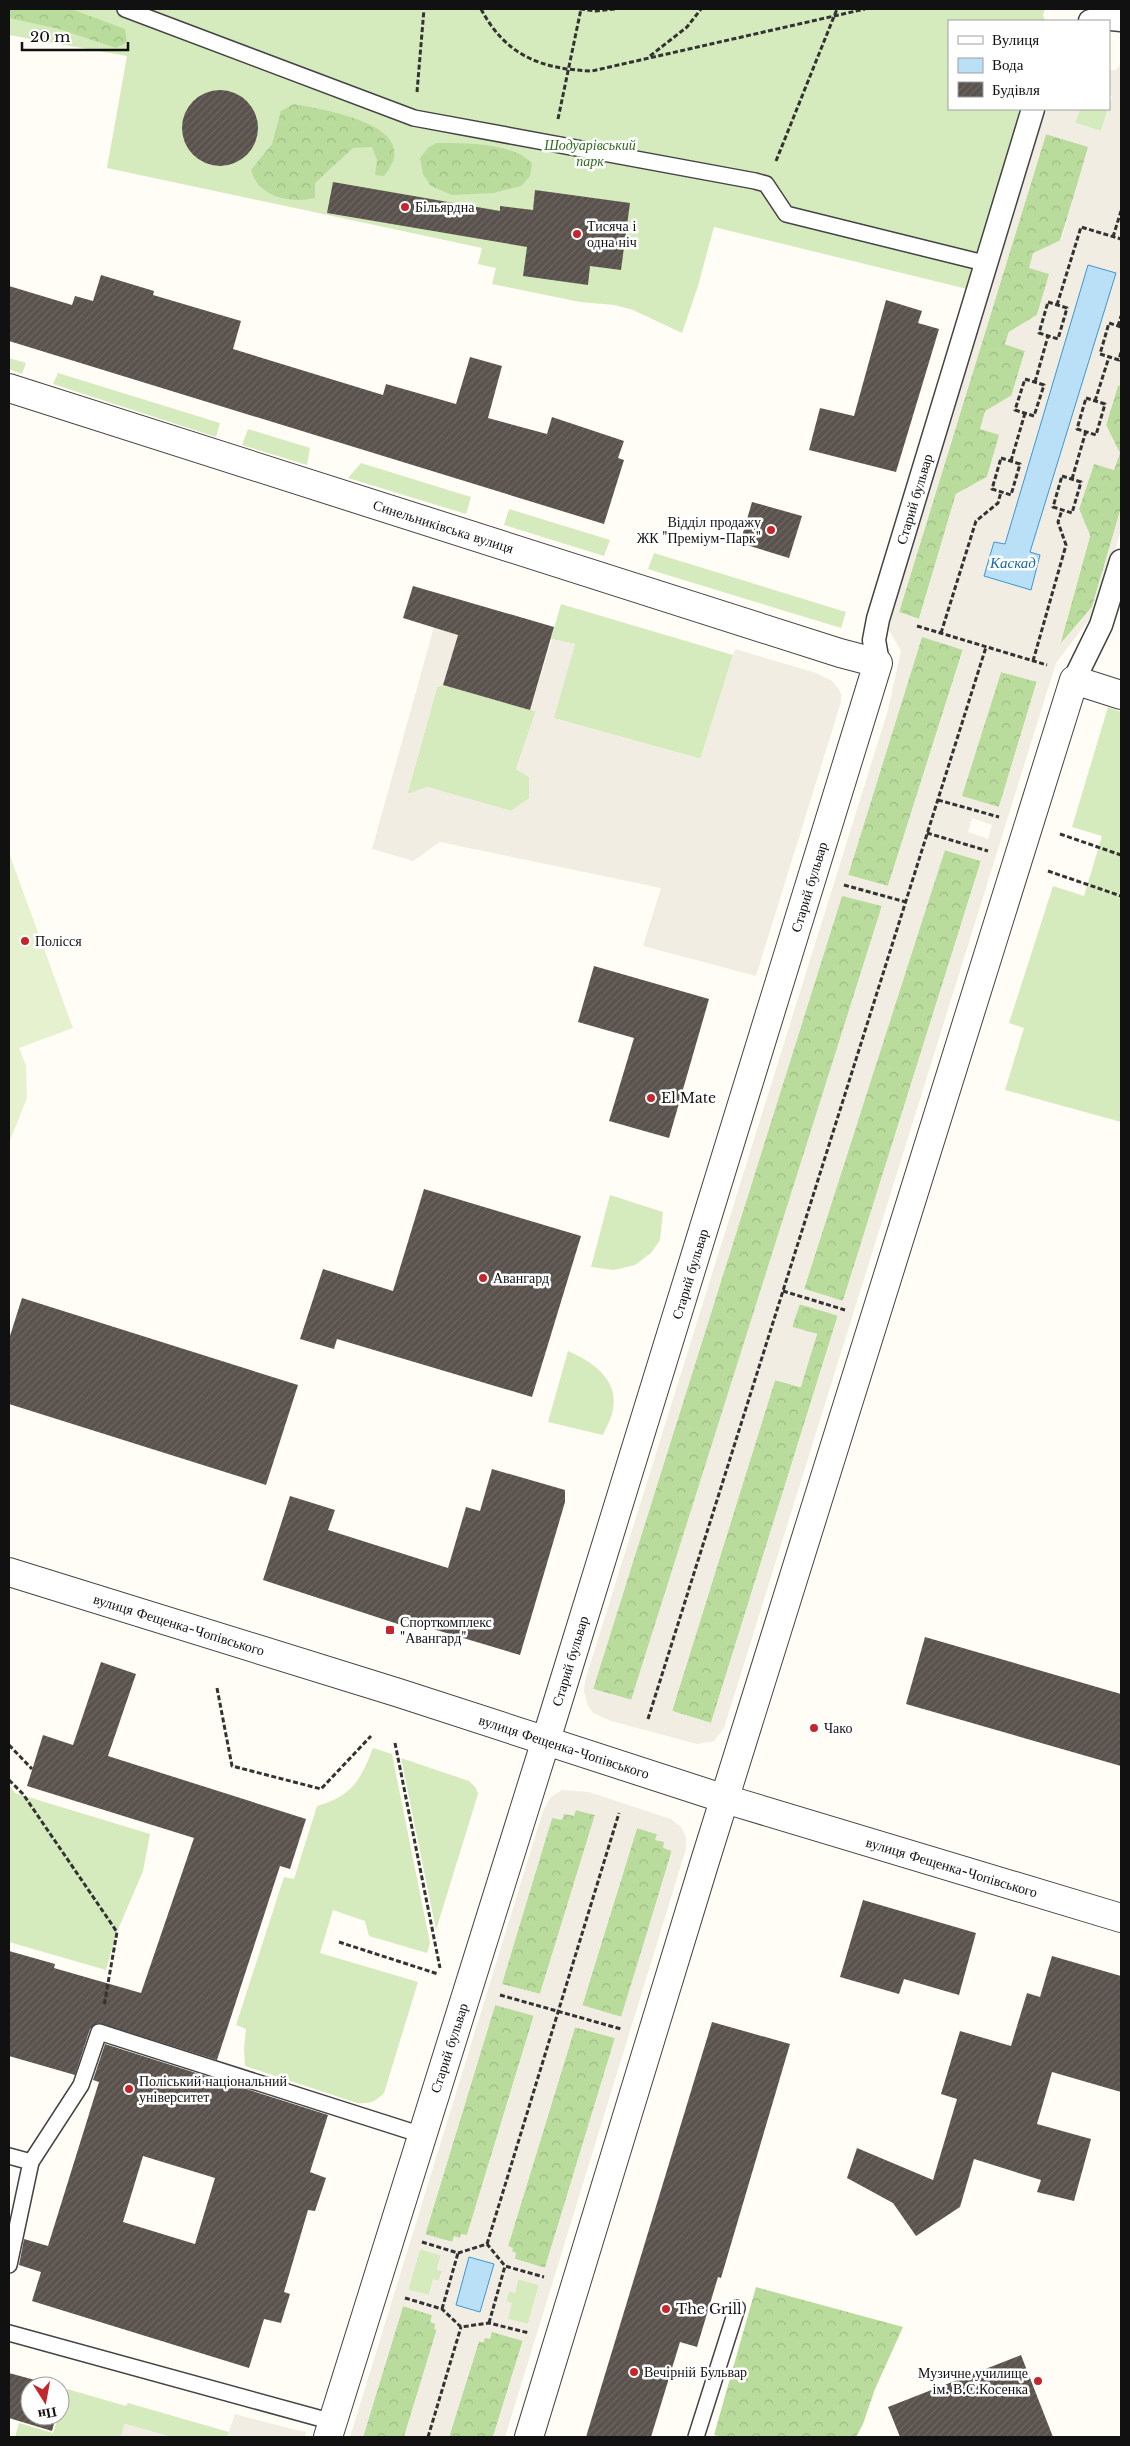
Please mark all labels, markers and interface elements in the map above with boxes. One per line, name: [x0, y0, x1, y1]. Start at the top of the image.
scale bar: [22, 20, 129, 52]
legend: [948, 20, 1110, 110]
text: 20 m: [30, 27, 70, 46]
text: Вулиця: [992, 30, 1039, 49]
text: Вода: [992, 55, 1024, 74]
text: Будівля: [992, 80, 1040, 99]
park label: Шодуарівський парк: [543, 136, 636, 170]
place label: Більярдна: [415, 198, 475, 216]
marker: Більярдна: [399, 201, 411, 213]
place label: Тисяча і одна ніч: [587, 217, 637, 251]
marker: Тисяча і одна ніч: [571, 228, 583, 240]
street label: Старий бульвар: [892, 452, 937, 547]
street label: Синельниківська вулиця: [371, 496, 517, 558]
place label: Відділ продажу ЖК "Преміум-Парк": [637, 513, 761, 547]
marker: Відділ продажу ЖК "Преміум-Парк": [765, 524, 777, 536]
water label: Каскад: [989, 553, 1036, 572]
street label: Старий бульвар: [787, 840, 831, 934]
place label: Полісся: [35, 932, 82, 950]
marker: Полісся: [19, 935, 31, 947]
place label: El Mate: [661, 1089, 716, 1107]
marker: El Mate: [645, 1092, 657, 1104]
street label: Старий бульвар: [668, 1227, 712, 1321]
place label: Авангард: [493, 1269, 549, 1287]
marker: Авангард: [477, 1272, 489, 1284]
street label: вулиця Фещенка-Чопівського: [91, 1590, 267, 1660]
place label: Спорткомплекс "Авангард": [400, 1613, 492, 1647]
street label: Старий бульвар: [548, 1614, 592, 1708]
marker: Спорткомплекс "Авангард": [384, 1624, 396, 1636]
street label: вулиця Фещенка-Чопівського: [477, 1711, 652, 1783]
place label: Чако: [824, 1719, 852, 1737]
marker: Чако: [808, 1722, 820, 1734]
street label: вулиця Фещенка-Чопівського: [864, 1833, 1040, 1901]
street label: Старий бульвар: [426, 2001, 472, 2095]
place label: Поліський національний університет: [139, 2072, 287, 2106]
marker: Поліський національний університет: [123, 2083, 135, 2095]
place label: The Grill: [676, 2300, 742, 2318]
marker: The Grill: [660, 2303, 672, 2315]
place label: Вечірній Бульвар: [644, 2363, 747, 2381]
place label: Музичне училище ім. В.С.Косенка: [918, 2364, 1029, 2398]
marker: Вечірній Бульвар: [628, 2366, 640, 2378]
marker: Музичне училище ім. В.С.Косенка: [1032, 2375, 1044, 2387]
north arrow: [20, 2376, 70, 2426]
text: Пн: [36, 2403, 59, 2424]

